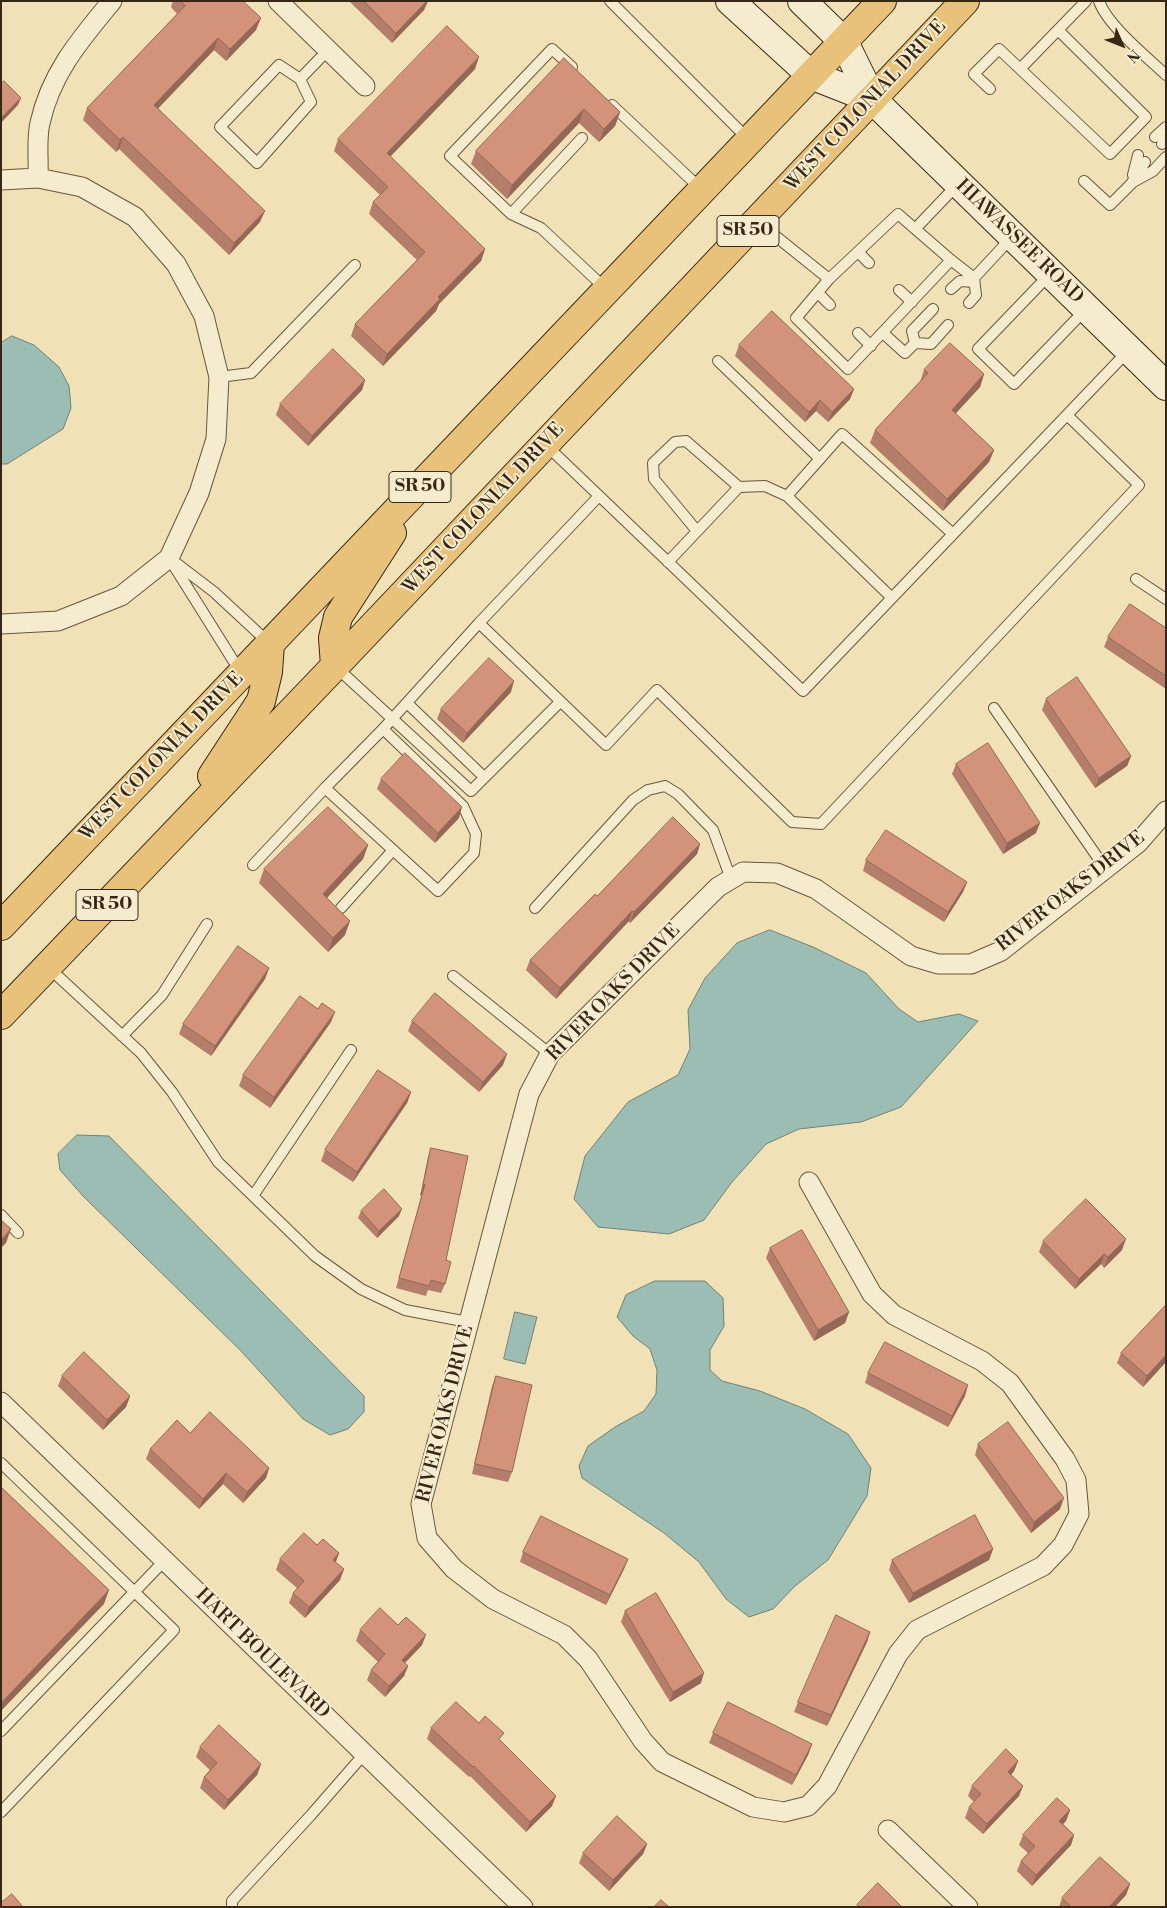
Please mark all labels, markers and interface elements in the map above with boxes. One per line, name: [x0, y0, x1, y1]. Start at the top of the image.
street label: WEST COLONIAL DRIVE: [781, 16, 951, 196]
north arrow: [1097, 20, 1147, 70]
text: N: [1122, 45, 1143, 66]
street label: HIAWASSEE ROAD: [950, 175, 1088, 309]
road number: SR 50: [717, 216, 779, 247]
street label: WEST COLONIAL DRIVE: [399, 419, 569, 599]
road number: SR 50: [389, 472, 451, 502]
street label: WEST COLONIAL DRIVE: [75, 668, 249, 846]
street label: RIVER OAKS DRIVE: [992, 827, 1150, 957]
road number: SR 50: [76, 890, 138, 920]
street label: RIVER OAKS DRIVE: [542, 920, 686, 1066]
street label: RIVER OAKS DRIVE: [413, 1323, 479, 1505]
street label: HART BOULEVARD: [190, 1584, 334, 1724]

